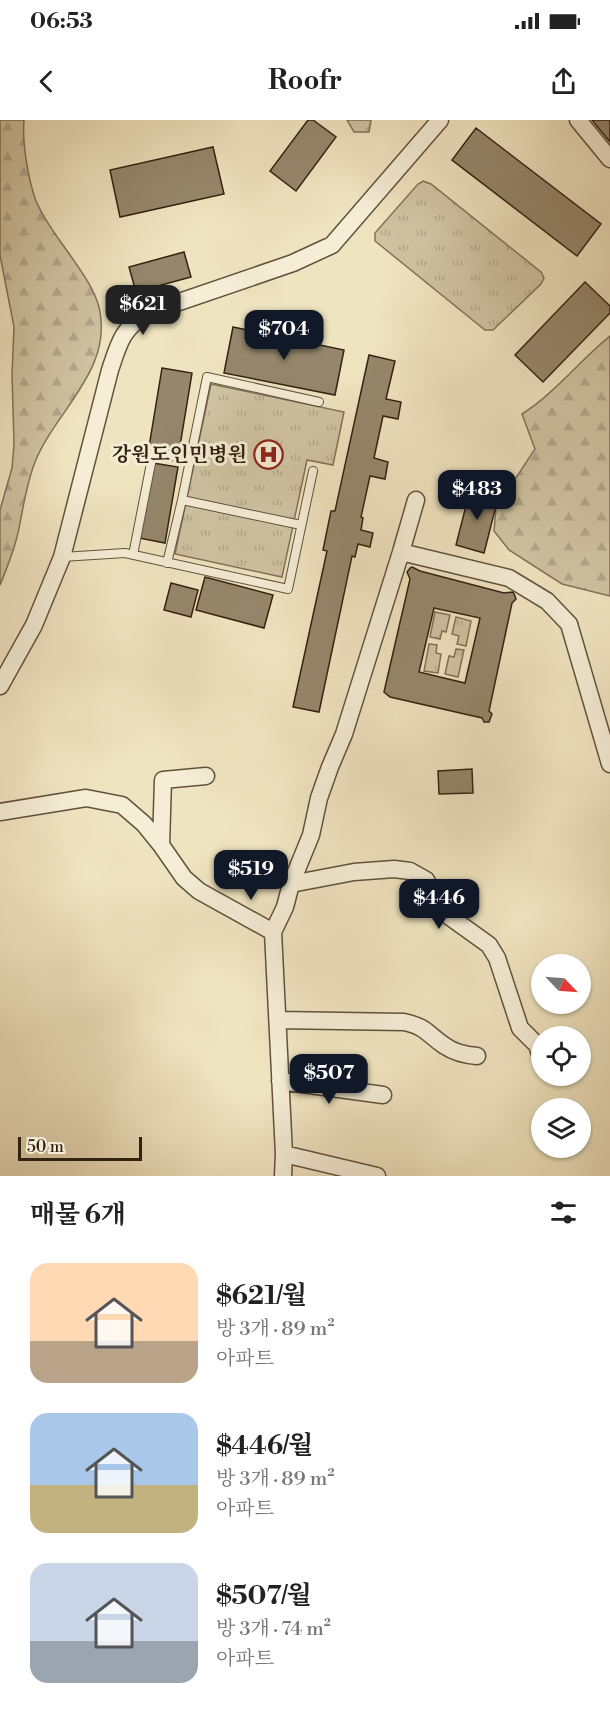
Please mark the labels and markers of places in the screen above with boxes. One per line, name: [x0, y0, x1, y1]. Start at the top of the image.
pin: $621: [107, 285, 179, 336]
pin: $704: [248, 310, 320, 361]
hospital icon: 강원도인민병원: [252, 439, 284, 471]
place label: 강원도인민병원: [112, 443, 247, 468]
pin: $483: [441, 470, 513, 521]
pin: $519: [215, 850, 287, 901]
pin: $446: [403, 879, 475, 930]
pin: $507: [293, 1054, 365, 1105]

